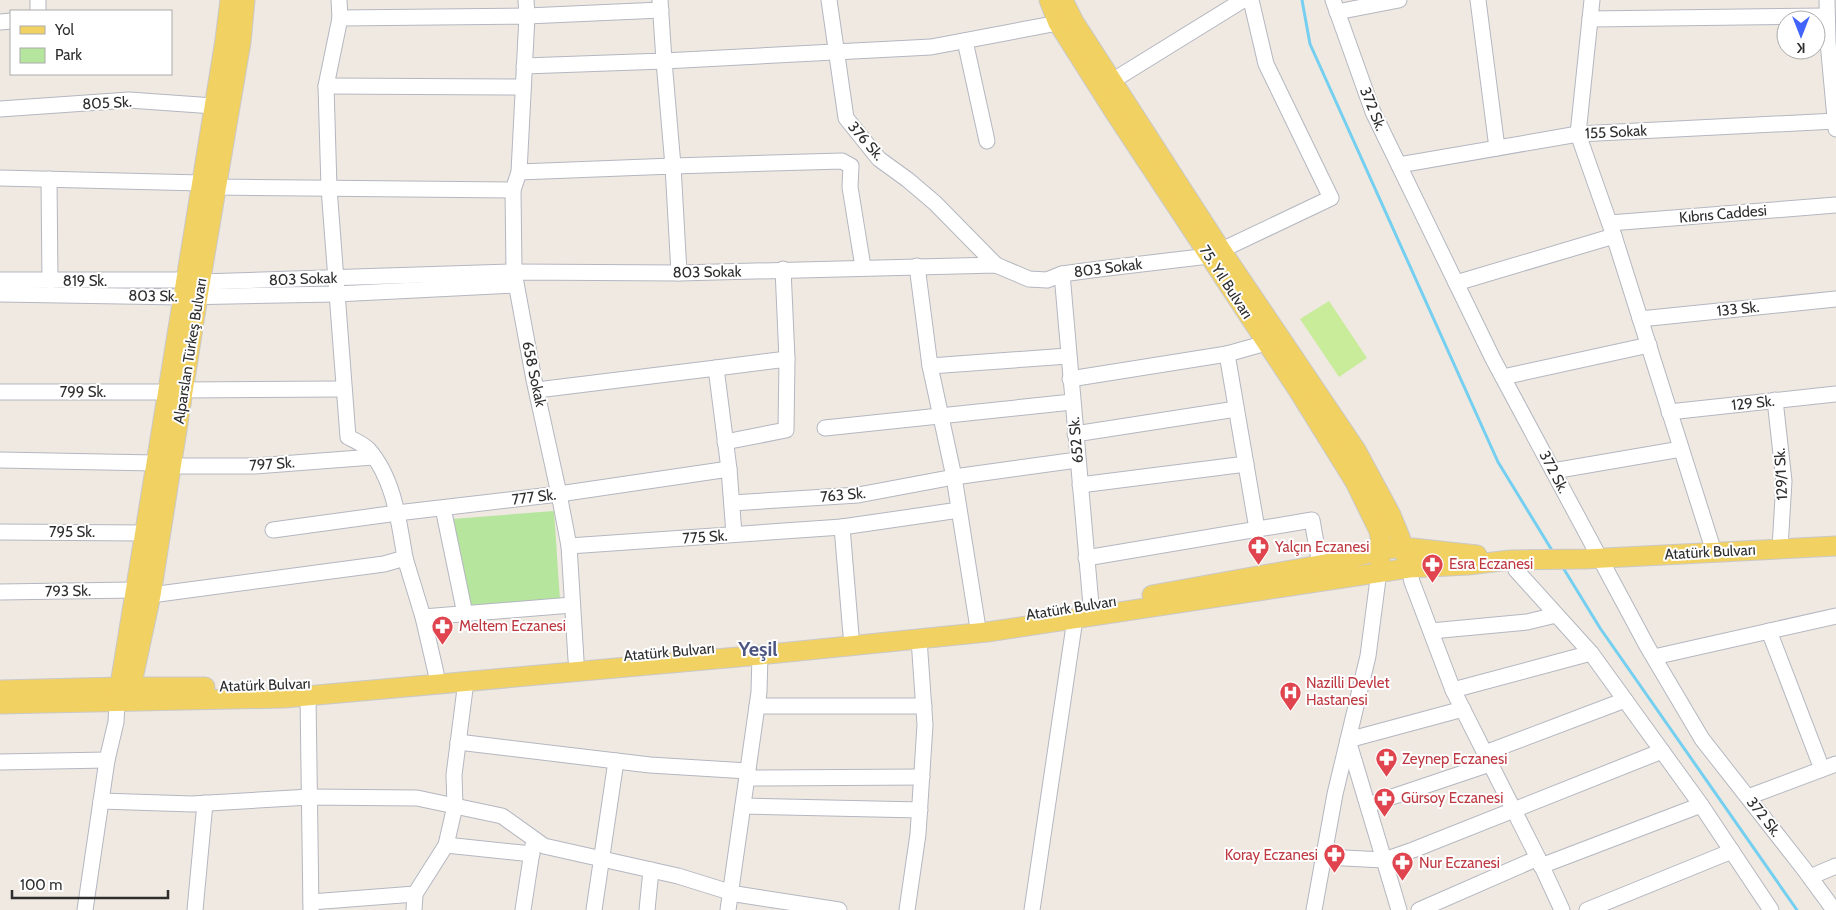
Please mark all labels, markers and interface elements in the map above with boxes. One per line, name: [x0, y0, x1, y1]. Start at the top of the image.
legend: [10, 10, 172, 75]
north arrow: [1776, 10, 1826, 60]
text: Yol: [54, 21, 74, 39]
text: K: [1796, 39, 1805, 57]
text: Park: [55, 46, 82, 64]
street label: 372 Sk.: [1356, 85, 1390, 133]
street label: 805 Sk.: [82, 93, 132, 113]
street label: 376 Sk.: [844, 118, 888, 164]
street label: 155 Sokak: [1585, 121, 1648, 143]
street label: Kıbrıs Caddesi: [1678, 201, 1768, 227]
street label: 75. Yıl Bulvarı: [1196, 242, 1256, 322]
street label: 803 Sokak: [1073, 255, 1143, 281]
street label: 803 Sokak: [673, 262, 742, 282]
street label: 803 Sokak: [268, 269, 338, 289]
street label: 819 Sk.: [63, 272, 107, 290]
street label: Alparslan Türkeş Bulvarı: [170, 277, 210, 425]
street label: 803 Sk.: [128, 287, 178, 305]
street label: 133 Sk.: [1716, 298, 1760, 320]
street label: 658 Sokak: [518, 340, 550, 409]
street label: 799 Sk.: [60, 383, 106, 401]
street label: 129 Sk.: [1731, 392, 1775, 414]
street label: 652 Sk.: [1065, 416, 1087, 464]
street label: 129/1 Sk.: [1771, 447, 1791, 501]
street label: 372 Sk.: [1535, 448, 1573, 496]
street label: 797 Sk.: [249, 453, 295, 475]
street label: 763 Sk.: [819, 484, 867, 506]
street label: 777 Sk.: [511, 485, 557, 509]
street label: 795 Sk.: [49, 523, 95, 541]
street label: 775 Sk.: [682, 526, 728, 548]
pharmacy icon: Yalçın Eczanesi: [1247, 535, 1271, 566]
place label: Yalçın Eczanesi: [1274, 538, 1370, 556]
street label: Atatürk Bulvarı: [1664, 541, 1756, 563]
pharmacy icon: Esra Eczanesi: [1421, 552, 1445, 583]
place label: Esra Eczanesi: [1449, 555, 1533, 573]
street label: 793 Sk.: [45, 582, 91, 600]
street label: Atatürk Bulvarı: [1025, 592, 1117, 624]
pharmacy icon: Meltem Eczanesi: [431, 614, 455, 645]
place label: Meltem Eczanesi: [459, 617, 566, 635]
district label: Yeşil: [737, 637, 778, 661]
street label: Atatürk Bulvarı: [623, 639, 715, 665]
street label: Atatürk Bulvarı: [219, 674, 311, 696]
place label: Nazilli Devlet Hastanesi: [1306, 674, 1390, 709]
hospital icon: Nazilli Devlet Hastanesi: [1278, 680, 1302, 711]
pharmacy icon: Zeynep Eczanesi: [1374, 747, 1398, 778]
place label: Zeynep Eczanesi: [1402, 750, 1507, 768]
pharmacy icon: Gürsoy Eczanesi: [1373, 786, 1397, 817]
place label: Gürsoy Eczanesi: [1401, 789, 1503, 807]
street label: 372 Sk.: [1743, 794, 1785, 840]
pharmacy icon: Koray Eczanesi: [1322, 843, 1346, 874]
place label: Koray Eczanesi: [1225, 846, 1318, 864]
pharmacy icon: Nur Eczanesi: [1391, 851, 1415, 882]
place label: Nur Eczanesi: [1419, 854, 1500, 872]
scale bar: [12, 868, 169, 900]
text: 100 m: [20, 876, 62, 894]

